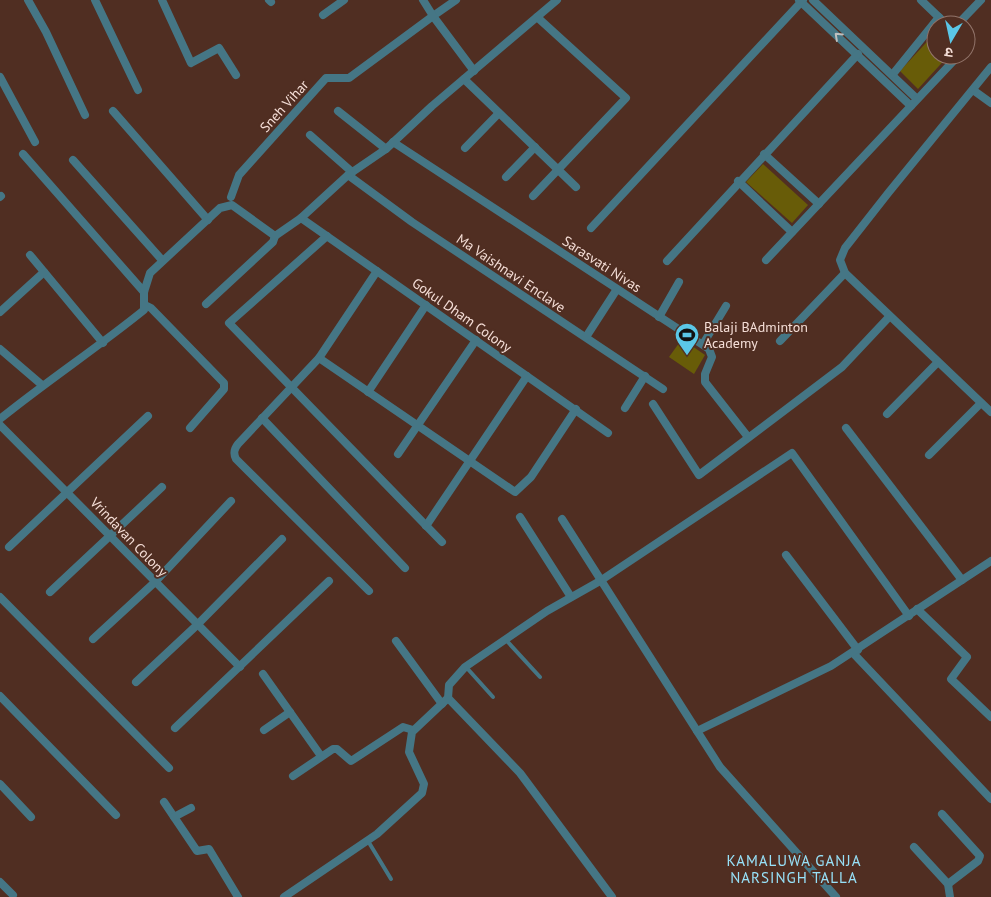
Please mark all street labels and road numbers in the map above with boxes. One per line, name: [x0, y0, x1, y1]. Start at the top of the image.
street label: Sneh Vihar: [256, 76, 312, 136]
street label: Ma Vaishnavi Enclave: [453, 230, 569, 316]
street label: Sarasvati Nivas: [559, 232, 645, 296]
street label: Gokul Dham Colony: [409, 274, 516, 356]
street label: Vrindavan Colony: [86, 493, 172, 581]

